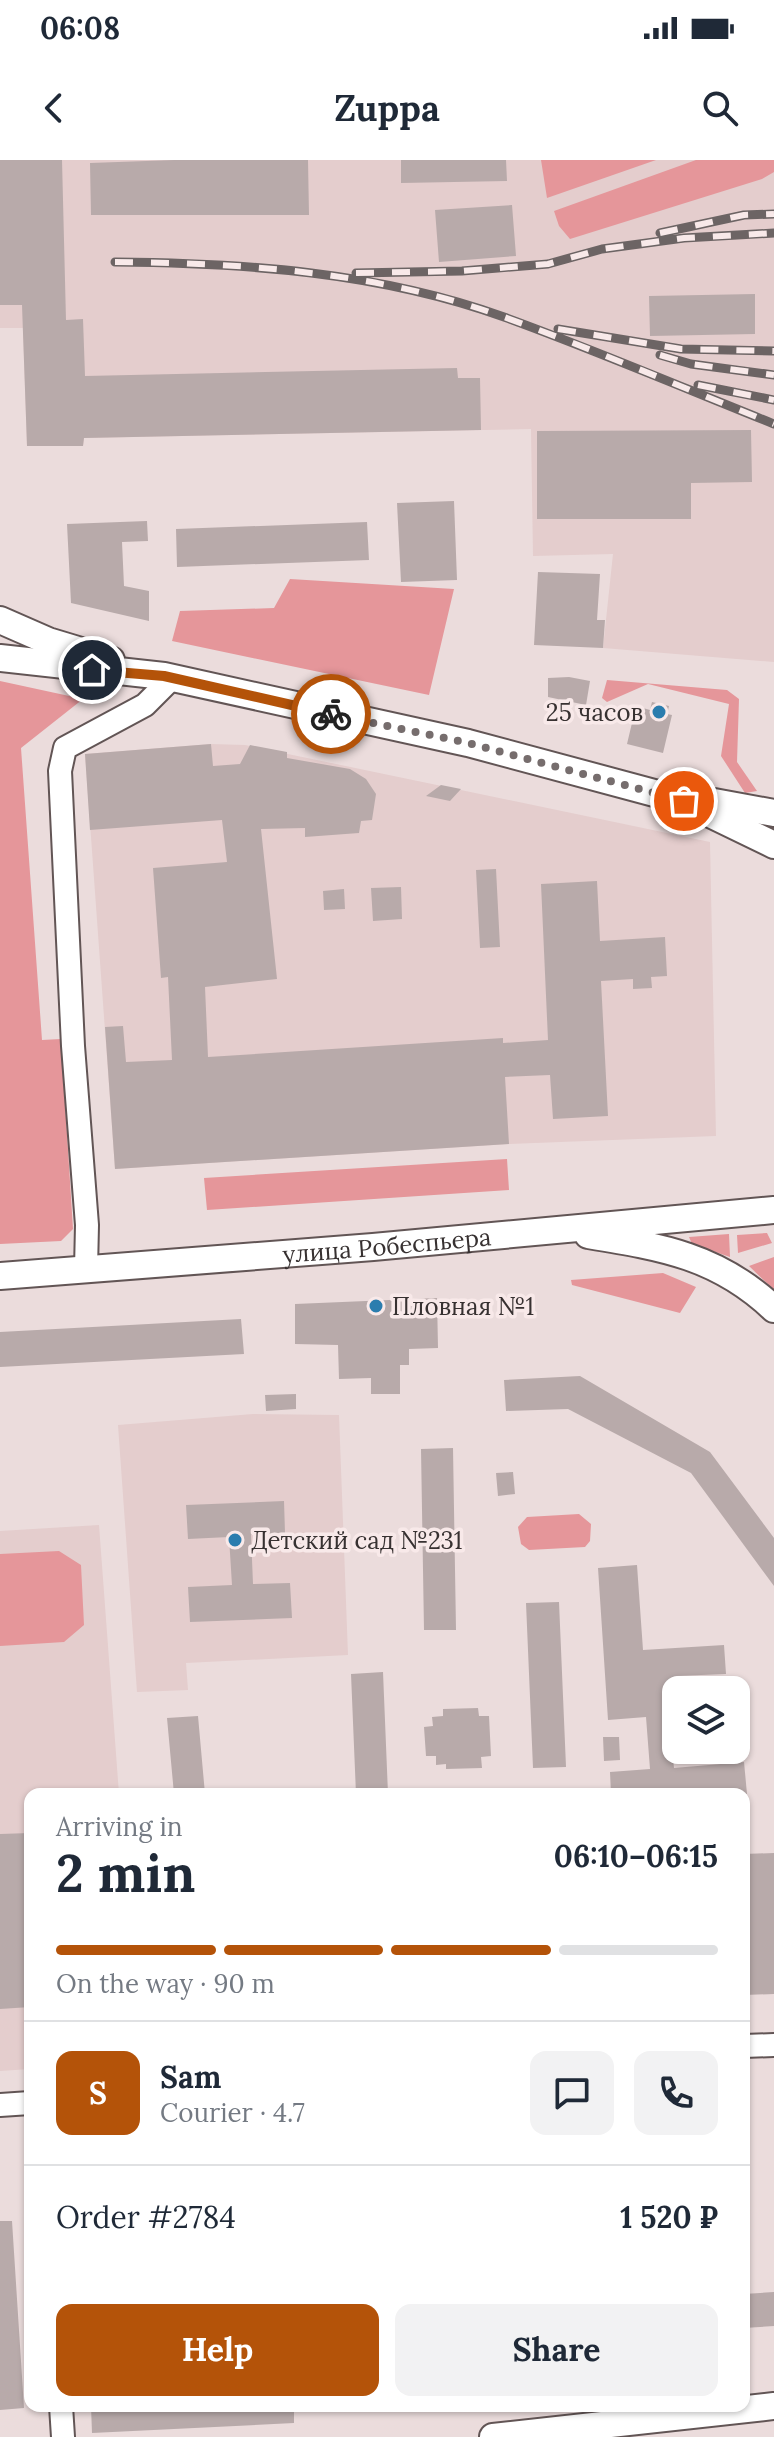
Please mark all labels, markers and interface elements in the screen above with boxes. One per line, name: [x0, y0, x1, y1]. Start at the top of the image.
text: 06:08: [40, 9, 120, 47]
text: Zuppa: [334, 85, 440, 131]
icon: back: [32, 86, 76, 130]
icon: search: [698, 86, 742, 130]
pin: [58, 636, 126, 704]
icon: home: [70, 648, 114, 692]
courier: [291, 674, 371, 754]
icon: bike: [309, 692, 353, 736]
place label: 25 часов: [546, 697, 643, 728]
marker: 25 часов: [650, 703, 668, 721]
pin: [650, 767, 718, 835]
icon: bag: [662, 779, 706, 823]
street label: улица Робеспьера: [281, 1221, 492, 1269]
place label: Пловная №1: [392, 1291, 534, 1322]
marker: Пловная №1: [367, 1297, 385, 1315]
place label: Детский сад №231: [251, 1525, 463, 1556]
marker: Детский сад №231: [226, 1531, 244, 1549]
map controls: [662, 1676, 750, 1764]
button: layers: [662, 1676, 750, 1764]
text: Arriving in: [56, 1810, 183, 1843]
text: 06:10–06:15: [554, 1837, 718, 1875]
text: 2 min: [56, 1840, 195, 1906]
text: On the way · 90 m: [56, 1967, 275, 2000]
button: chat: [530, 2051, 614, 2135]
button: phone: [634, 2051, 718, 2135]
text: Sam: [160, 2058, 221, 2096]
text: S: [89, 2074, 107, 2112]
text: Courier · 4.7: [160, 2096, 305, 2129]
text: Order #2784: [56, 2198, 236, 2236]
text: 1 520 ₽: [620, 2198, 718, 2236]
button: Help: [56, 2304, 379, 2396]
button: Share: [395, 2304, 718, 2396]

